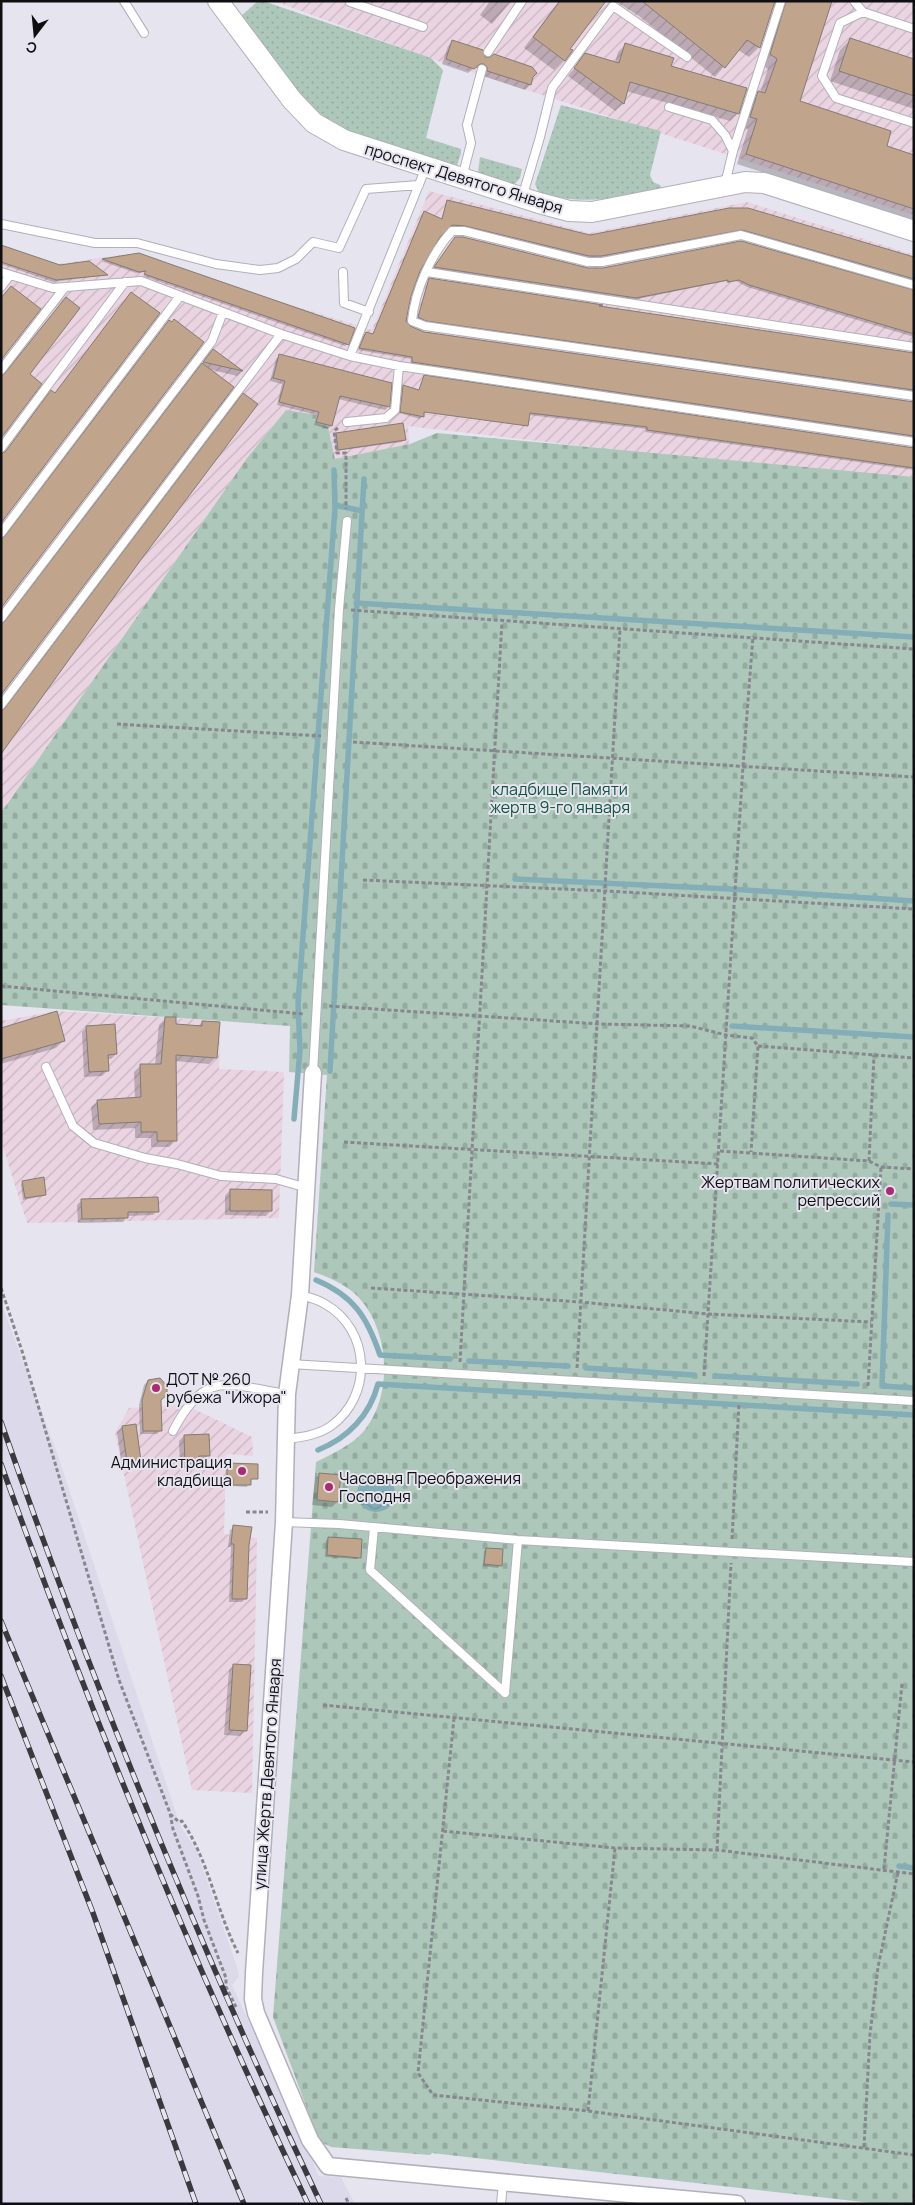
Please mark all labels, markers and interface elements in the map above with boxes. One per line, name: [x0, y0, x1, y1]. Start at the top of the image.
north arrow: [10, 10, 60, 60]
text: С: [24, 37, 39, 59]
street label: проспект Девятого Января: [362, 137, 566, 219]
park label: кладбище Памяти жертв 9-го января: [490, 778, 630, 818]
place label: Жертвам политических репрессий: [701, 1171, 881, 1211]
marker: Жертвам политических репрессий: [884, 1185, 896, 1197]
place label: ДОТ № 260 рубежа "Ижора": [166, 1368, 287, 1408]
marker: ДОТ № 260 рубежа "Ижора": [150, 1382, 162, 1394]
place label: Администрация кладбища: [111, 1451, 232, 1491]
marker: Администрация кладбища: [236, 1465, 248, 1477]
place label: Часовня Преображения Господня: [339, 1467, 521, 1507]
marker: Часовня Преображения Господня: [323, 1481, 335, 1493]
street label: улица Жертв Девятого Января: [248, 1657, 286, 1891]

